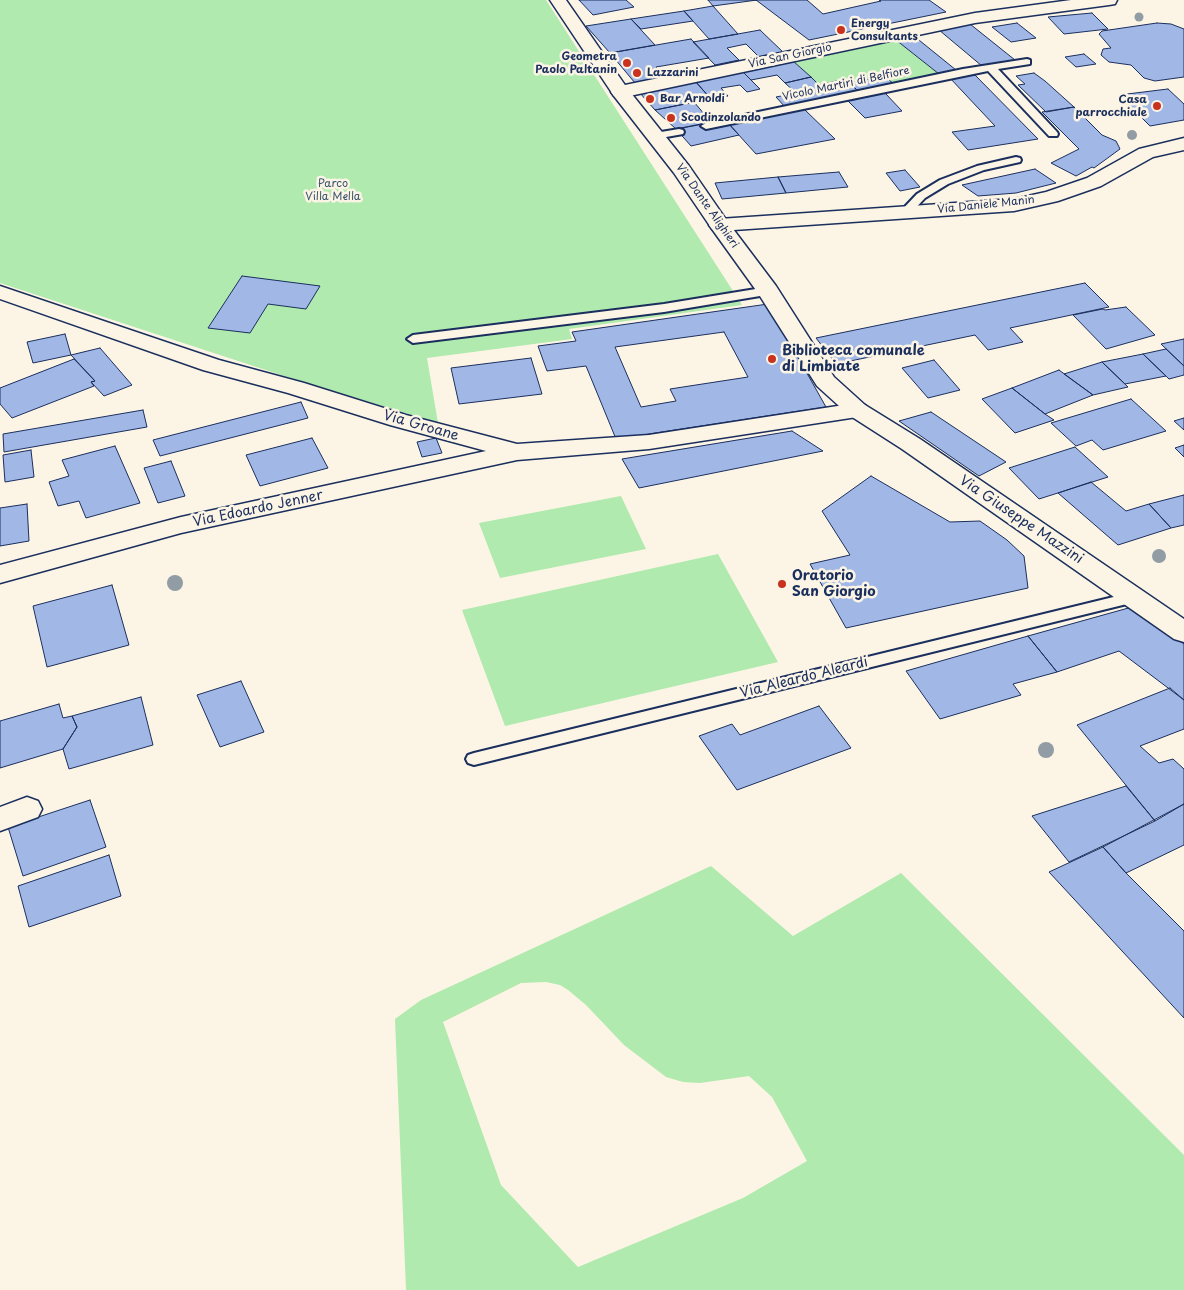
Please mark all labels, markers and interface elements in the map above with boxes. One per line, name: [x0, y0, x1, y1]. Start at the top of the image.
place label: Energy Consultants: [851, 17, 918, 43]
marker: Energy Consultants: [835, 24, 847, 36]
street label: Via San Giorgio: [747, 41, 833, 71]
place label: Geometra Paolo Paltanin: [535, 50, 617, 76]
marker: Geometra Paolo Paltanin: [621, 57, 633, 69]
street label: Vicolo Martiri di Belfiore: [781, 64, 911, 104]
place label: Lazzarini: [647, 66, 698, 80]
marker: Lazzarini: [631, 67, 643, 79]
place label: Bar Arnoldi: [660, 92, 725, 106]
marker: Bar Arnoldi: [644, 93, 656, 105]
place label: Casa parrocchiale: [1076, 93, 1147, 119]
marker: Casa parrocchiale: [1151, 100, 1163, 112]
place label: Scodinzolando: [681, 111, 761, 125]
marker: Scodinzolando: [665, 112, 677, 124]
street label: Via Dante Alighieri: [673, 161, 741, 251]
park label: Parco Villa Mella: [305, 177, 361, 203]
street label: Via Daniele Manin: [937, 193, 1035, 217]
place label: Biblioteca comunale di Limbiate: [782, 343, 925, 376]
marker: Biblioteca comunale di Limbiate: [766, 353, 778, 365]
street label: Via Groane: [381, 407, 461, 445]
street label: Via Giuseppe Mazzini: [956, 472, 1086, 568]
street label: Via Edoardo Jenner: [192, 487, 324, 531]
place label: Oratorio San Giorgio: [792, 568, 876, 600]
marker: Oratorio San Giorgio: [776, 578, 788, 590]
street label: Via Aleardo Aleardi: [738, 654, 870, 702]

